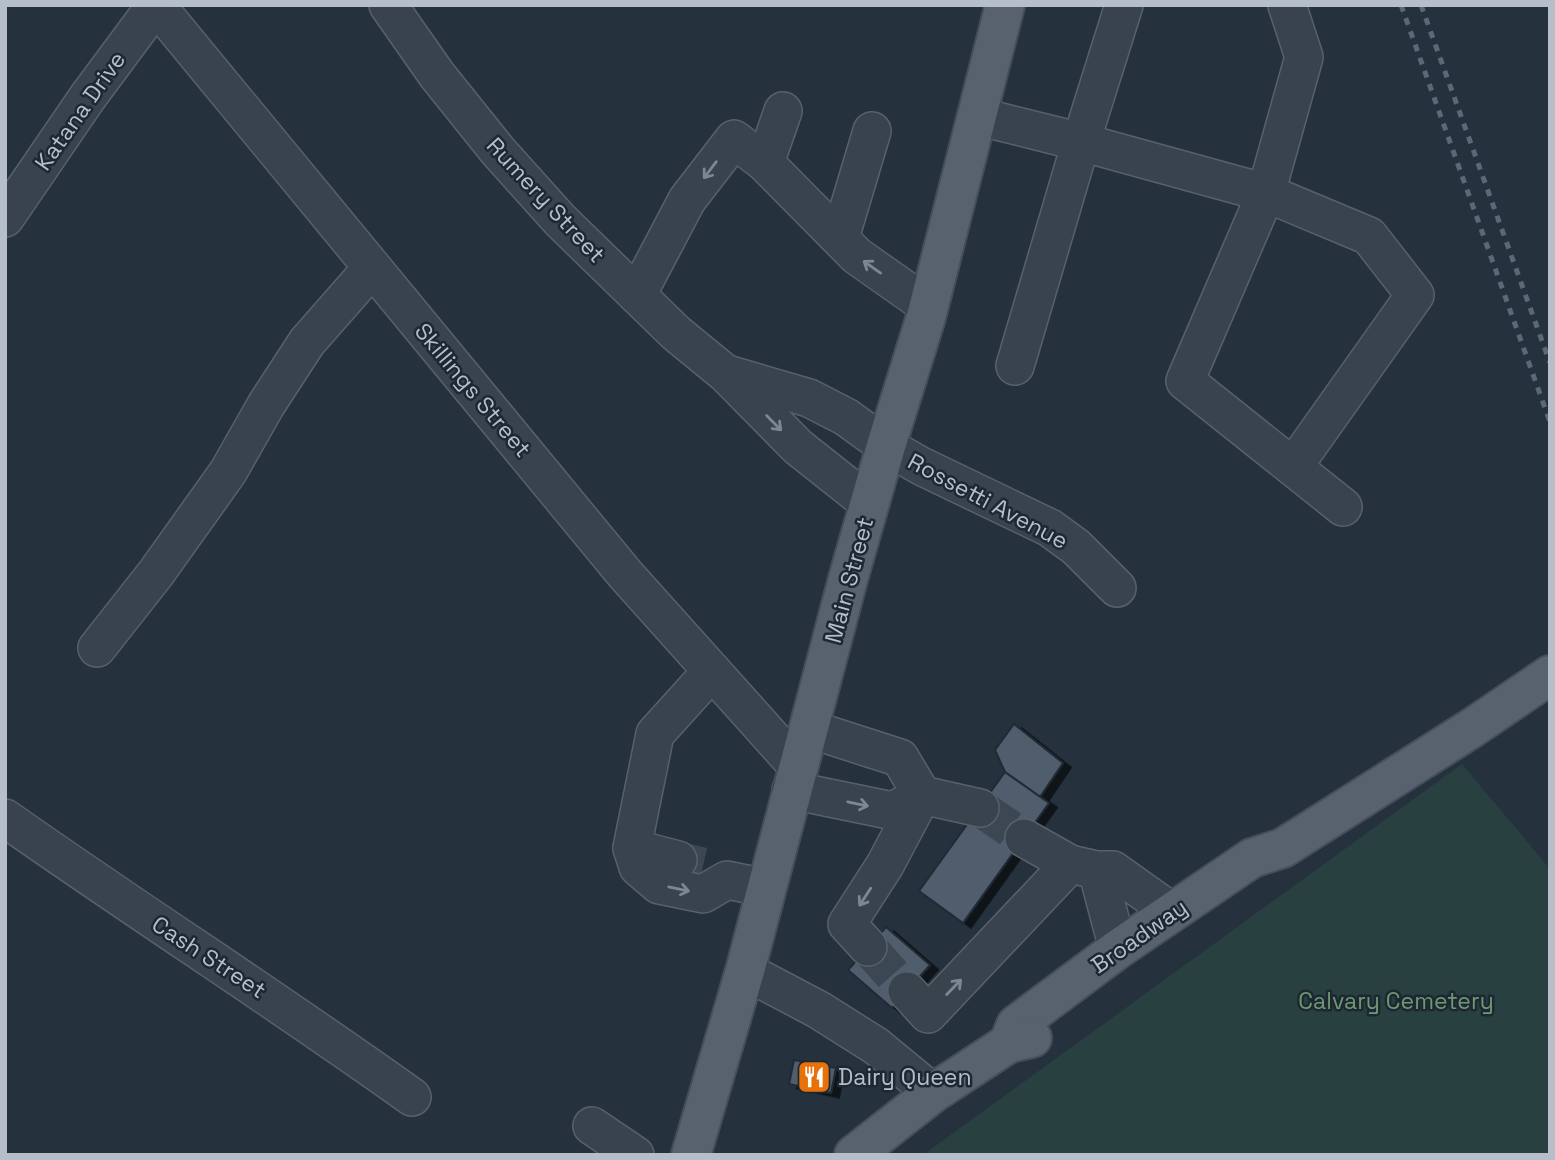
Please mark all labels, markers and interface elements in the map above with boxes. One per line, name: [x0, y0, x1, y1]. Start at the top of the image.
street label: Katana Drive: [28, 46, 132, 176]
street label: Rumery Street: [480, 131, 612, 269]
one-way arrow: [703, 160, 718, 178]
one-way arrow: [863, 260, 882, 274]
street label: Skillings Street: [408, 317, 538, 463]
one-way arrow: [765, 414, 782, 431]
street label: Rossetti Avenue: [903, 446, 1073, 556]
street label: Main Street: [818, 514, 880, 646]
one-way arrow: [846, 797, 869, 811]
one-way arrow: [667, 883, 690, 897]
one-way arrow: [858, 886, 872, 906]
street label: Broadway: [1085, 892, 1193, 980]
street label: Cash Street: [146, 909, 272, 1005]
one-way arrow: [945, 979, 962, 996]
park label: Calvary Cemetery: [1298, 986, 1494, 1016]
restaurant icon: Dairy Queen: [795, 1058, 833, 1096]
place label: Dairy Queen: [838, 1062, 972, 1092]

